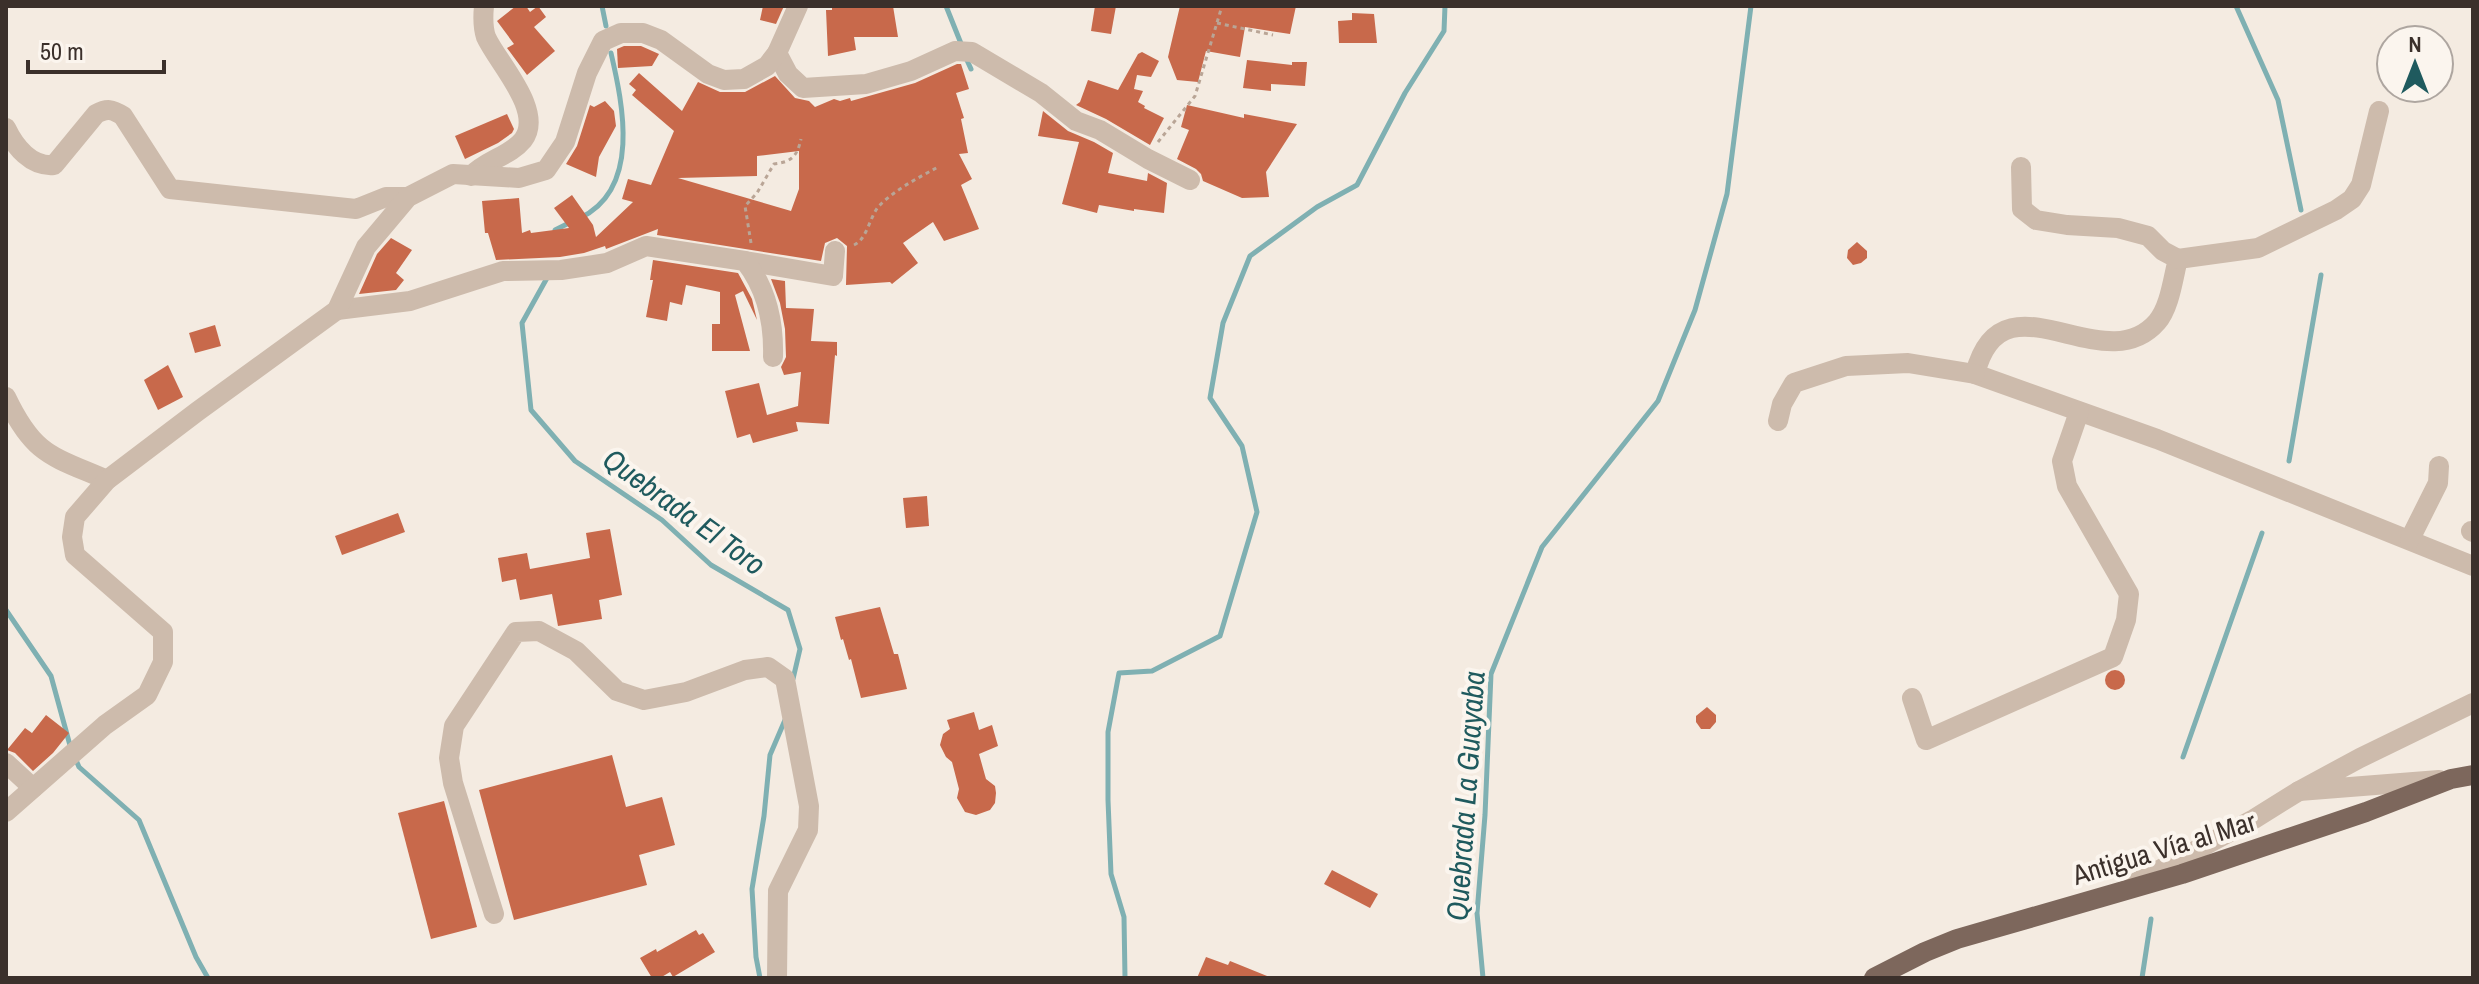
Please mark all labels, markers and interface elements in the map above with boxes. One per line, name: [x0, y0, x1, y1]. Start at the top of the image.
scale bar: [28, 24, 164, 74]
north arrow: [2375, 24, 2455, 104]
text: N: [2408, 29, 2422, 59]
text: 50 m: [40, 35, 84, 67]
water label: Quebrada El Toro: [595, 439, 774, 584]
water label: Quebrada La Guayaba: [1436, 670, 1494, 922]
street label: Antigua Vía al Mar: [2067, 802, 2261, 894]

